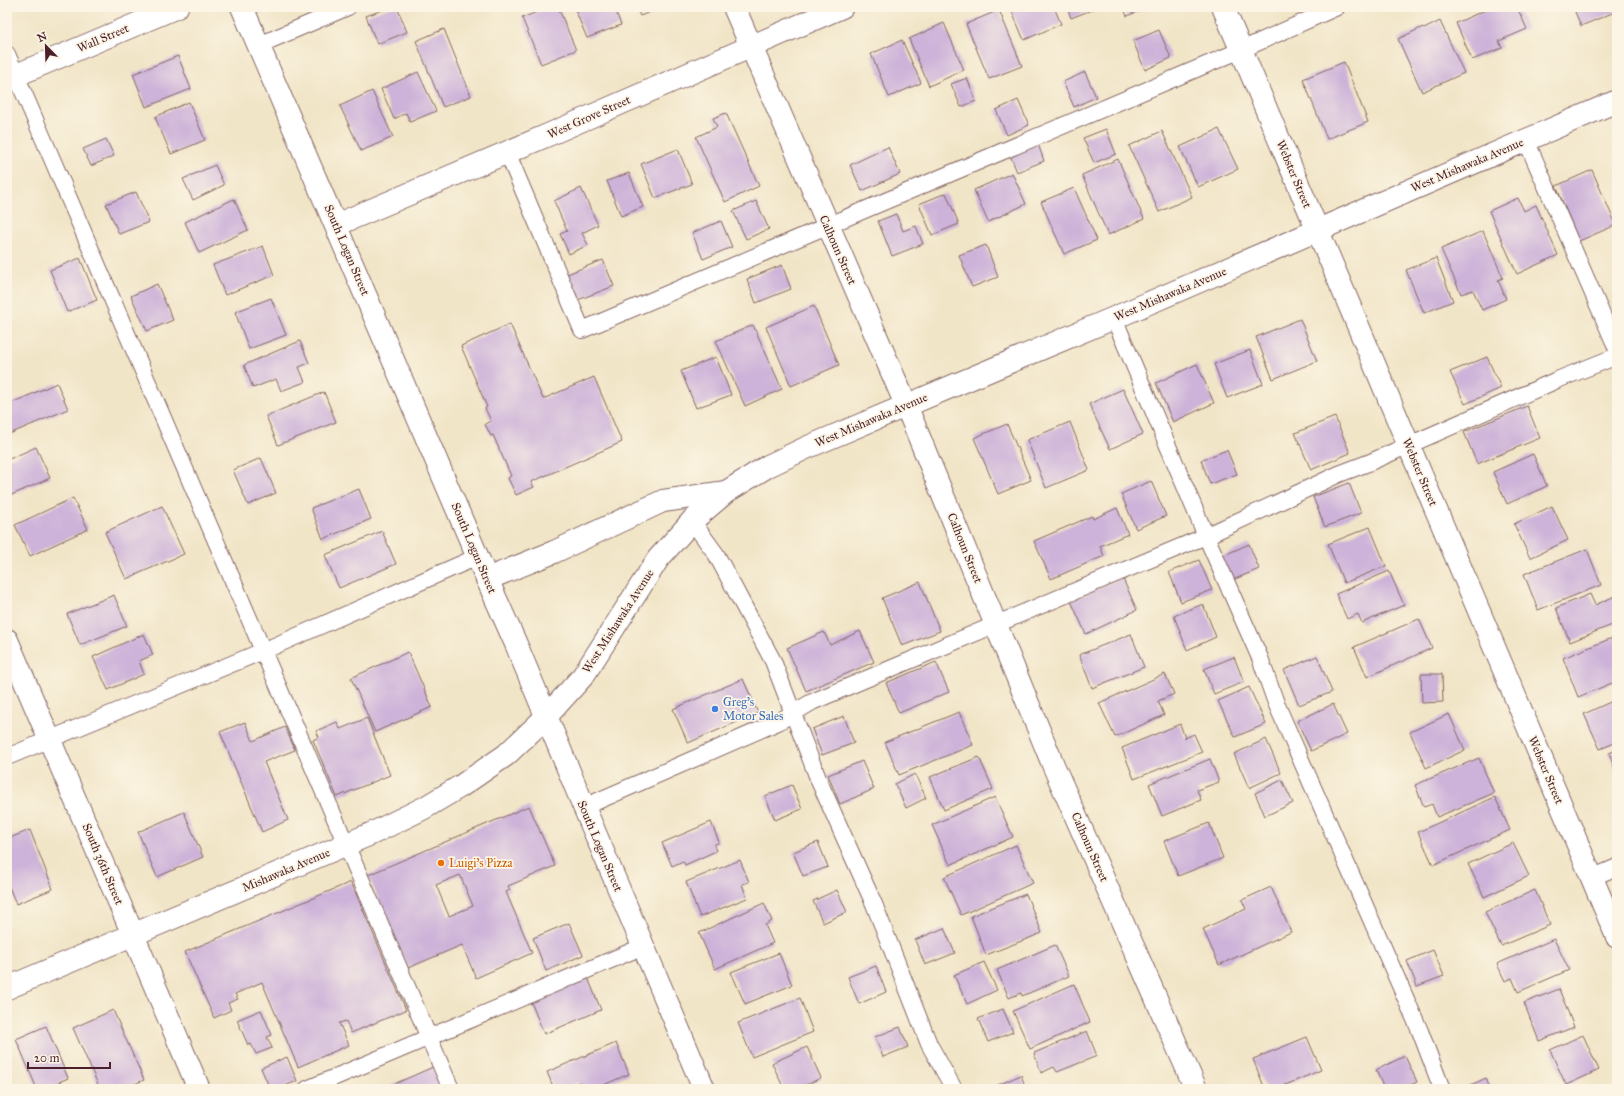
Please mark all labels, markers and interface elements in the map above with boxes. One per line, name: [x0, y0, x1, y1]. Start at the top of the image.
street label: Wall Street: [75, 21, 132, 55]
north arrow: [26, 26, 66, 66]
text: N: [35, 29, 50, 45]
street label: West Grove Street: [545, 92, 633, 142]
street label: West Mishawaka Avenue: [1409, 135, 1525, 195]
street label: Webster Street: [1273, 138, 1315, 211]
street label: South Logan Street: [321, 202, 373, 299]
street label: Calhoun Street: [816, 213, 860, 288]
street label: West Mishawaka Avenue: [1112, 264, 1228, 324]
street label: West Mishawaka Avenue: [813, 390, 929, 450]
street label: Webster Street: [1399, 436, 1441, 509]
street label: South Logan Street: [448, 500, 500, 597]
street label: Calhoun Street: [945, 511, 986, 586]
street label: West Mishawaka Avenue: [579, 566, 657, 676]
place label: Greg's Motor Sales: [723, 695, 783, 723]
marker: Greg's Motor Sales: [710, 704, 720, 714]
street label: Webster Street: [1525, 734, 1567, 807]
street label: South Logan Street: [574, 798, 626, 895]
street label: Calhoun Street: [1068, 810, 1112, 885]
street label: South 36th Street: [80, 821, 127, 908]
street label: Mishawaka Avenue: [240, 845, 332, 895]
place label: Luigi's Pizza: [449, 856, 514, 871]
marker: Luigi's Pizza: [436, 858, 446, 868]
scale bar: [28, 1044, 110, 1070]
text: 20 m: [34, 1051, 60, 1065]

